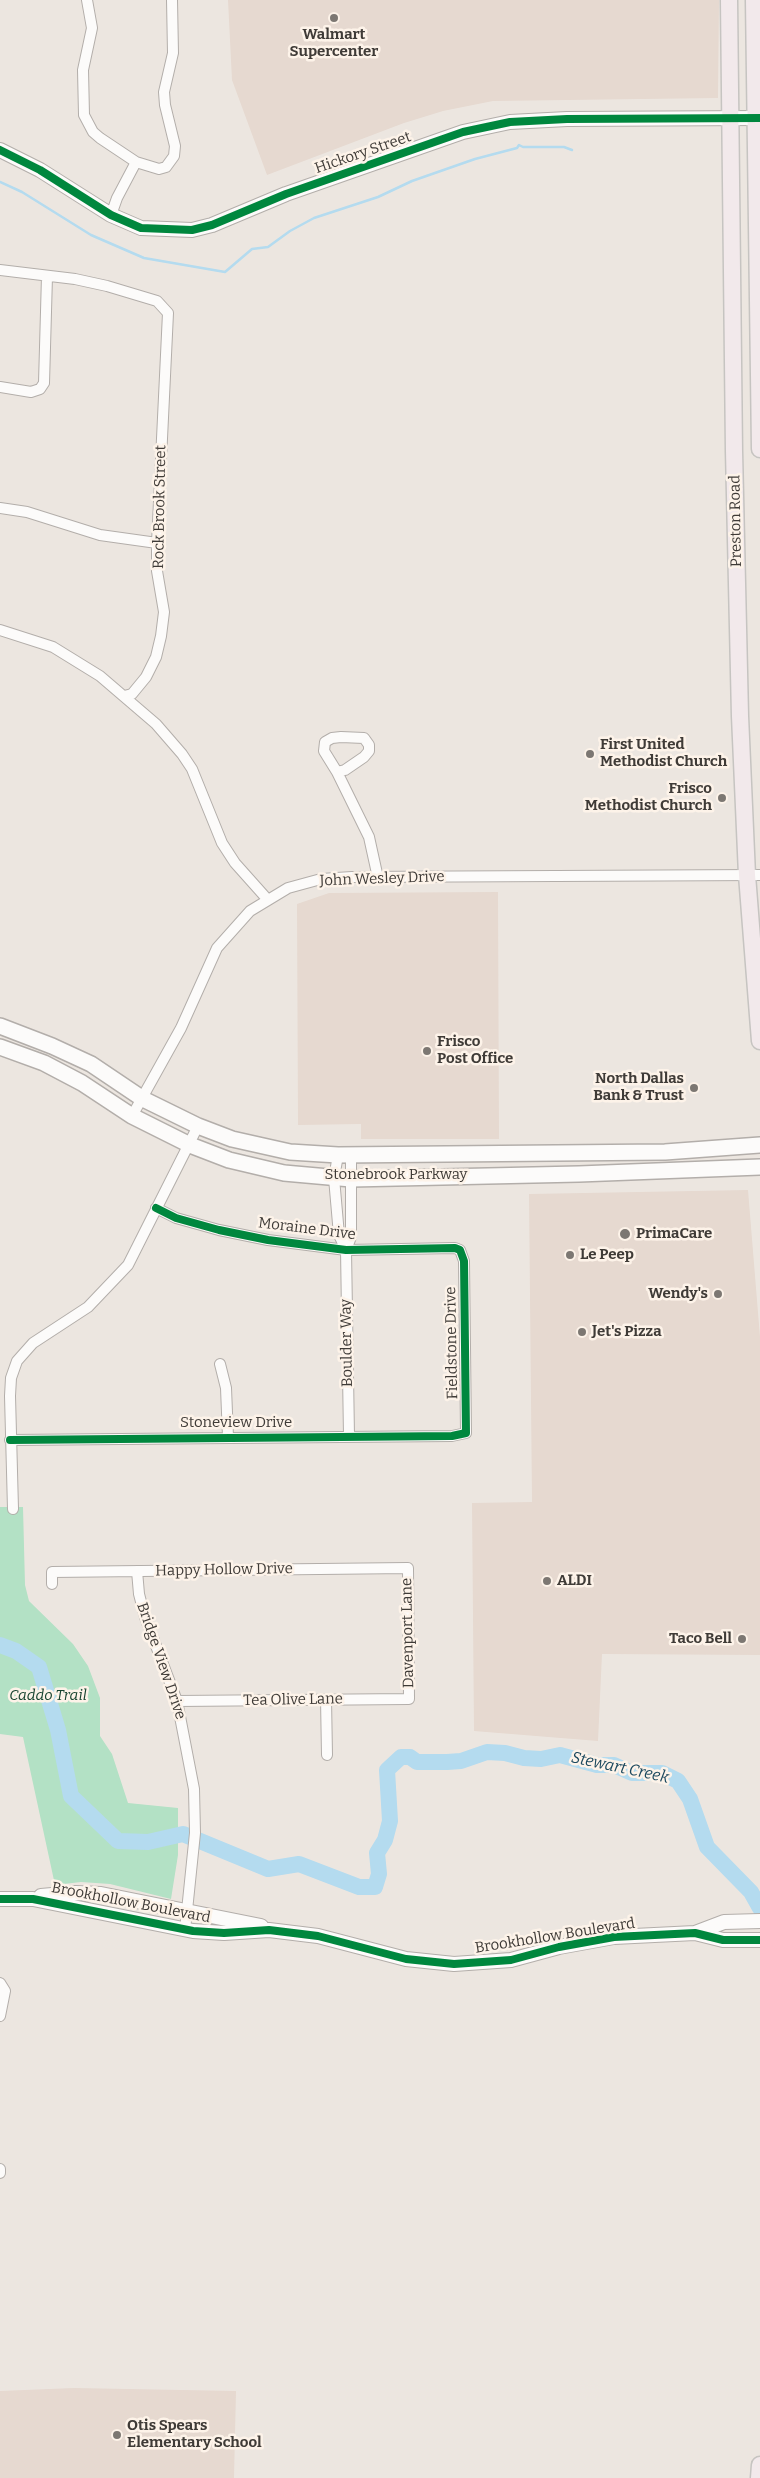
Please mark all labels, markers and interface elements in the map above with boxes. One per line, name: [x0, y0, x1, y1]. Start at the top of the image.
marker: Walmart Supercenter: [328, 12, 340, 24]
place label: Walmart Supercenter: [290, 26, 378, 61]
street label: Hickory Street: [313, 128, 413, 178]
street label: Rock Brook Street: [150, 445, 170, 569]
street label: Preston Road: [726, 475, 746, 567]
place label: First United Methodist Church: [600, 736, 727, 771]
marker: First United Methodist Church: [584, 748, 596, 760]
place label: Frisco Methodist Church: [585, 780, 712, 815]
marker: Frisco Methodist Church: [716, 792, 728, 804]
street label: John Wesley Drive: [319, 868, 445, 890]
place label: Frisco Post Office: [437, 1033, 513, 1068]
marker: Frisco Post Office: [421, 1045, 433, 1057]
place label: North Dallas Bank & Trust: [593, 1070, 684, 1105]
marker: North Dallas Bank & Trust: [688, 1082, 700, 1094]
street label: Stonebrook Parkway: [325, 1166, 467, 1184]
street label: Moraine Drive: [257, 1214, 357, 1244]
place label: PrimaCare: [636, 1225, 712, 1243]
marker: PrimaCare: [618, 1227, 632, 1241]
place label: Le Peep: [580, 1246, 634, 1264]
marker: Le Peep: [564, 1249, 576, 1261]
place label: Wendy's: [648, 1285, 708, 1303]
street label: Fieldstone Drive: [442, 1286, 462, 1400]
marker: Wendy's: [712, 1288, 724, 1300]
street label: Boulder Way: [337, 1299, 357, 1387]
place label: Jet's Pizza: [592, 1323, 662, 1341]
marker: Jet's Pizza: [576, 1326, 588, 1338]
street label: Stoneview Drive: [180, 1414, 292, 1432]
street label: Happy Hollow Drive: [155, 1560, 293, 1580]
place label: ALDI: [557, 1572, 592, 1590]
marker: ALDI: [541, 1575, 553, 1587]
street label: Davenport Lane: [398, 1578, 418, 1688]
street label: Bridge View Drive: [133, 1600, 189, 1722]
place label: Taco Bell: [669, 1630, 732, 1648]
marker: Taco Bell: [736, 1633, 748, 1645]
park label: Caddo Trail: [9, 1687, 87, 1705]
street label: Tea Olive Lane: [243, 1690, 343, 1710]
water label: Stewart Creek: [569, 1748, 671, 1788]
street label: Brookhollow Boulevard: [50, 1879, 212, 1927]
street label: Brookhollow Boulevard: [474, 1914, 636, 1958]
place label: Otis Spears Elementary School: [127, 2417, 262, 2452]
marker: Otis Spears Elementary School: [111, 2429, 123, 2441]

